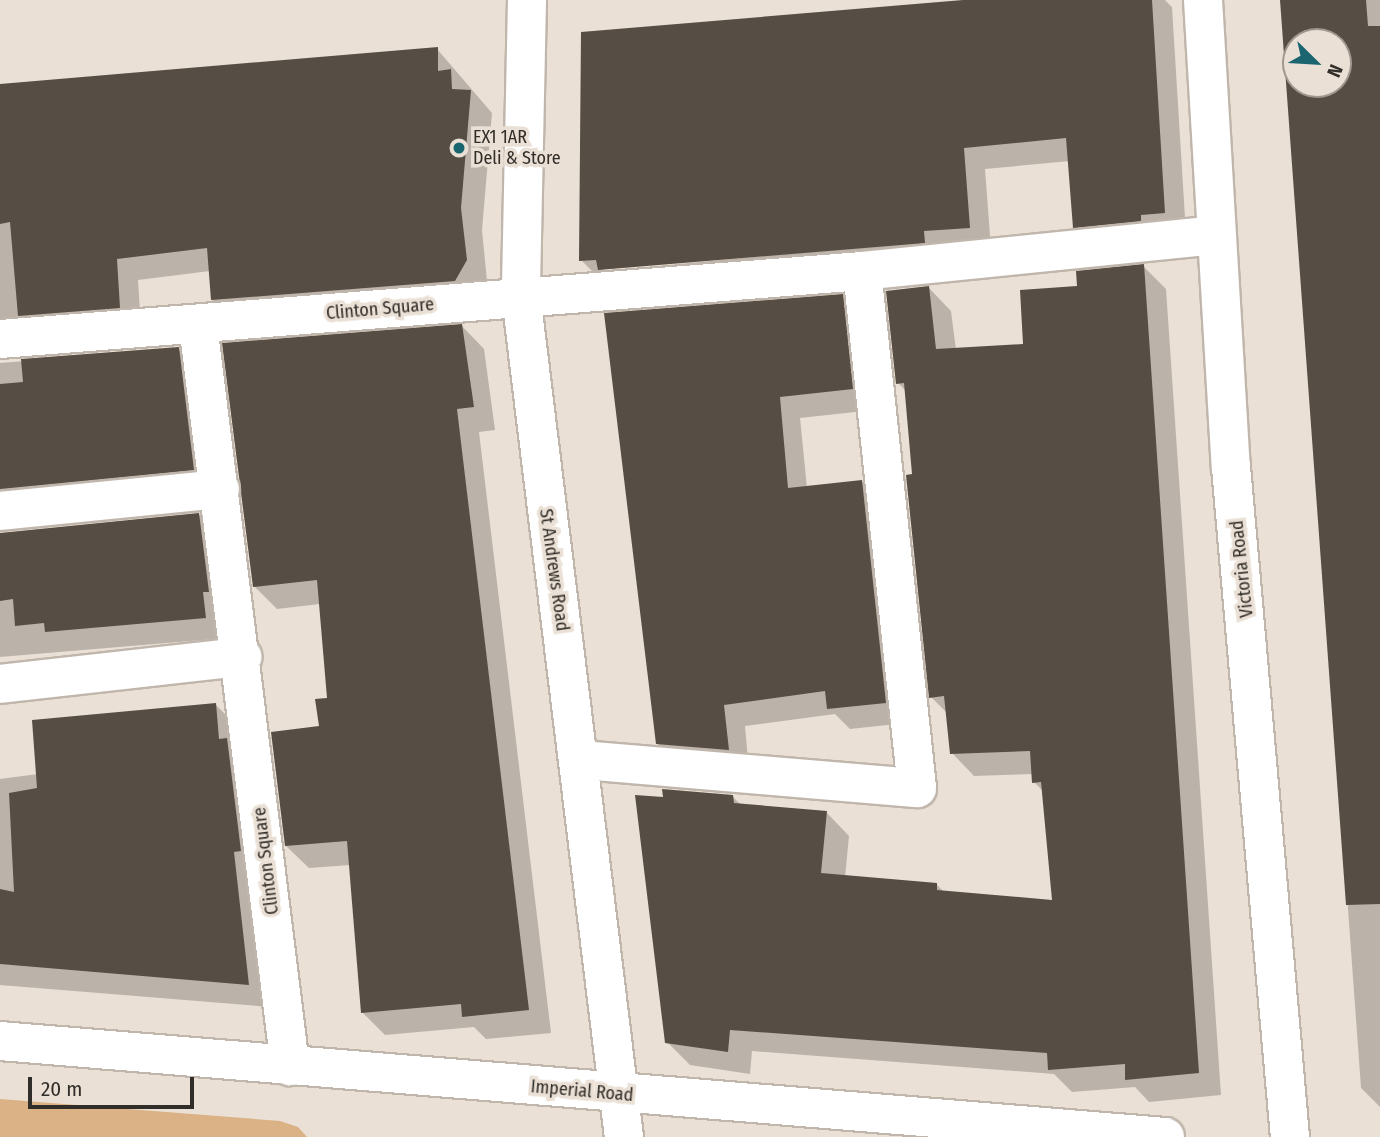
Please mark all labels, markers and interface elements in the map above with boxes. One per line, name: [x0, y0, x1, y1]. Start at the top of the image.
north arrow: [1282, 28, 1352, 98]
text: N: [1322, 61, 1348, 81]
place label: EX1 1AR Deli & Store: [473, 127, 561, 170]
marker: EX1 1AR Deli & Store: [451, 140, 467, 156]
street label: Clinton Square: [325, 294, 435, 324]
street label: St Andrews Road: [535, 507, 573, 633]
street label: Victoria Road: [1226, 519, 1258, 619]
street label: Clinton Square: [249, 806, 283, 916]
scale bar: [32, 1064, 198, 1108]
text: 20 m: [41, 1076, 82, 1102]
street label: Imperial Road: [530, 1076, 634, 1106]

